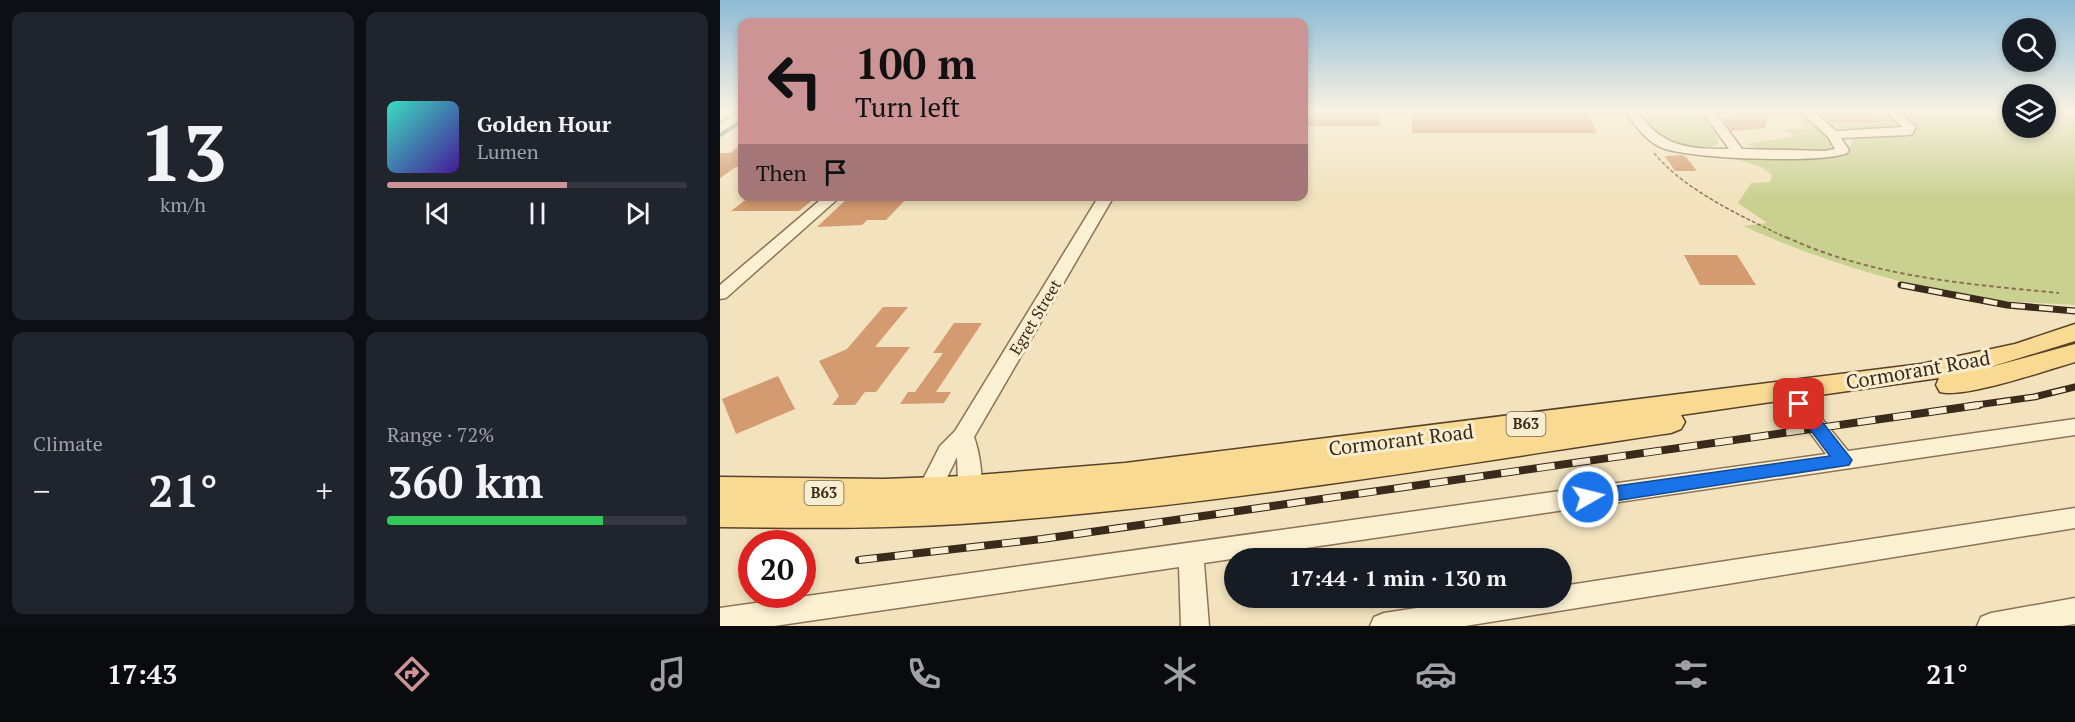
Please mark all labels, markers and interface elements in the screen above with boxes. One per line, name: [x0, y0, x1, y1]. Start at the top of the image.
map controls: [2002, 18, 2056, 138]
button: search: [2002, 18, 2056, 72]
text: 100 m: [855, 35, 976, 91]
icon: left: [756, 42, 834, 120]
button: layers: [2002, 84, 2056, 138]
text: Turn left: [855, 89, 960, 125]
text: 13: [139, 100, 227, 203]
text: Golden Hour: [477, 109, 611, 138]
text: Lumen: [477, 138, 539, 165]
icon: arrive: [819, 156, 852, 189]
text: Then: [756, 158, 807, 187]
text: km/h: [160, 191, 206, 218]
icon: previous: [421, 197, 454, 230]
icon: pause: [521, 197, 554, 230]
icon: next: [621, 197, 654, 230]
street label: Egret Street: [1004, 275, 1066, 359]
street label: Cormorant Road: [1844, 344, 1992, 395]
pin: [1773, 378, 1824, 429]
icon: arrive: [1782, 387, 1815, 420]
road number: B63: [1506, 412, 1546, 436]
street label: Cormorant Road: [1327, 417, 1475, 462]
text: Range · 72%: [387, 421, 494, 448]
text: Climate: [33, 430, 103, 457]
text: 360 km: [387, 451, 543, 511]
text: 21°: [148, 460, 218, 520]
position arrow: [1556, 465, 1620, 529]
text: −: [33, 469, 51, 512]
text: +: [315, 469, 333, 512]
road number: B63: [804, 481, 844, 505]
speed limit sign: 20: [738, 530, 816, 608]
text: 17:44 · 1 min · 130 m: [1289, 563, 1507, 592]
icon: directions: [391, 653, 433, 695]
icon: music: [647, 653, 689, 695]
icon: phone: [903, 653, 945, 695]
icon: climate: [1159, 653, 1201, 695]
icon: car: [1415, 653, 1457, 695]
icon: filters: [1670, 653, 1712, 695]
text: 17:43: [107, 656, 177, 692]
text: 21°: [1926, 656, 1968, 692]

